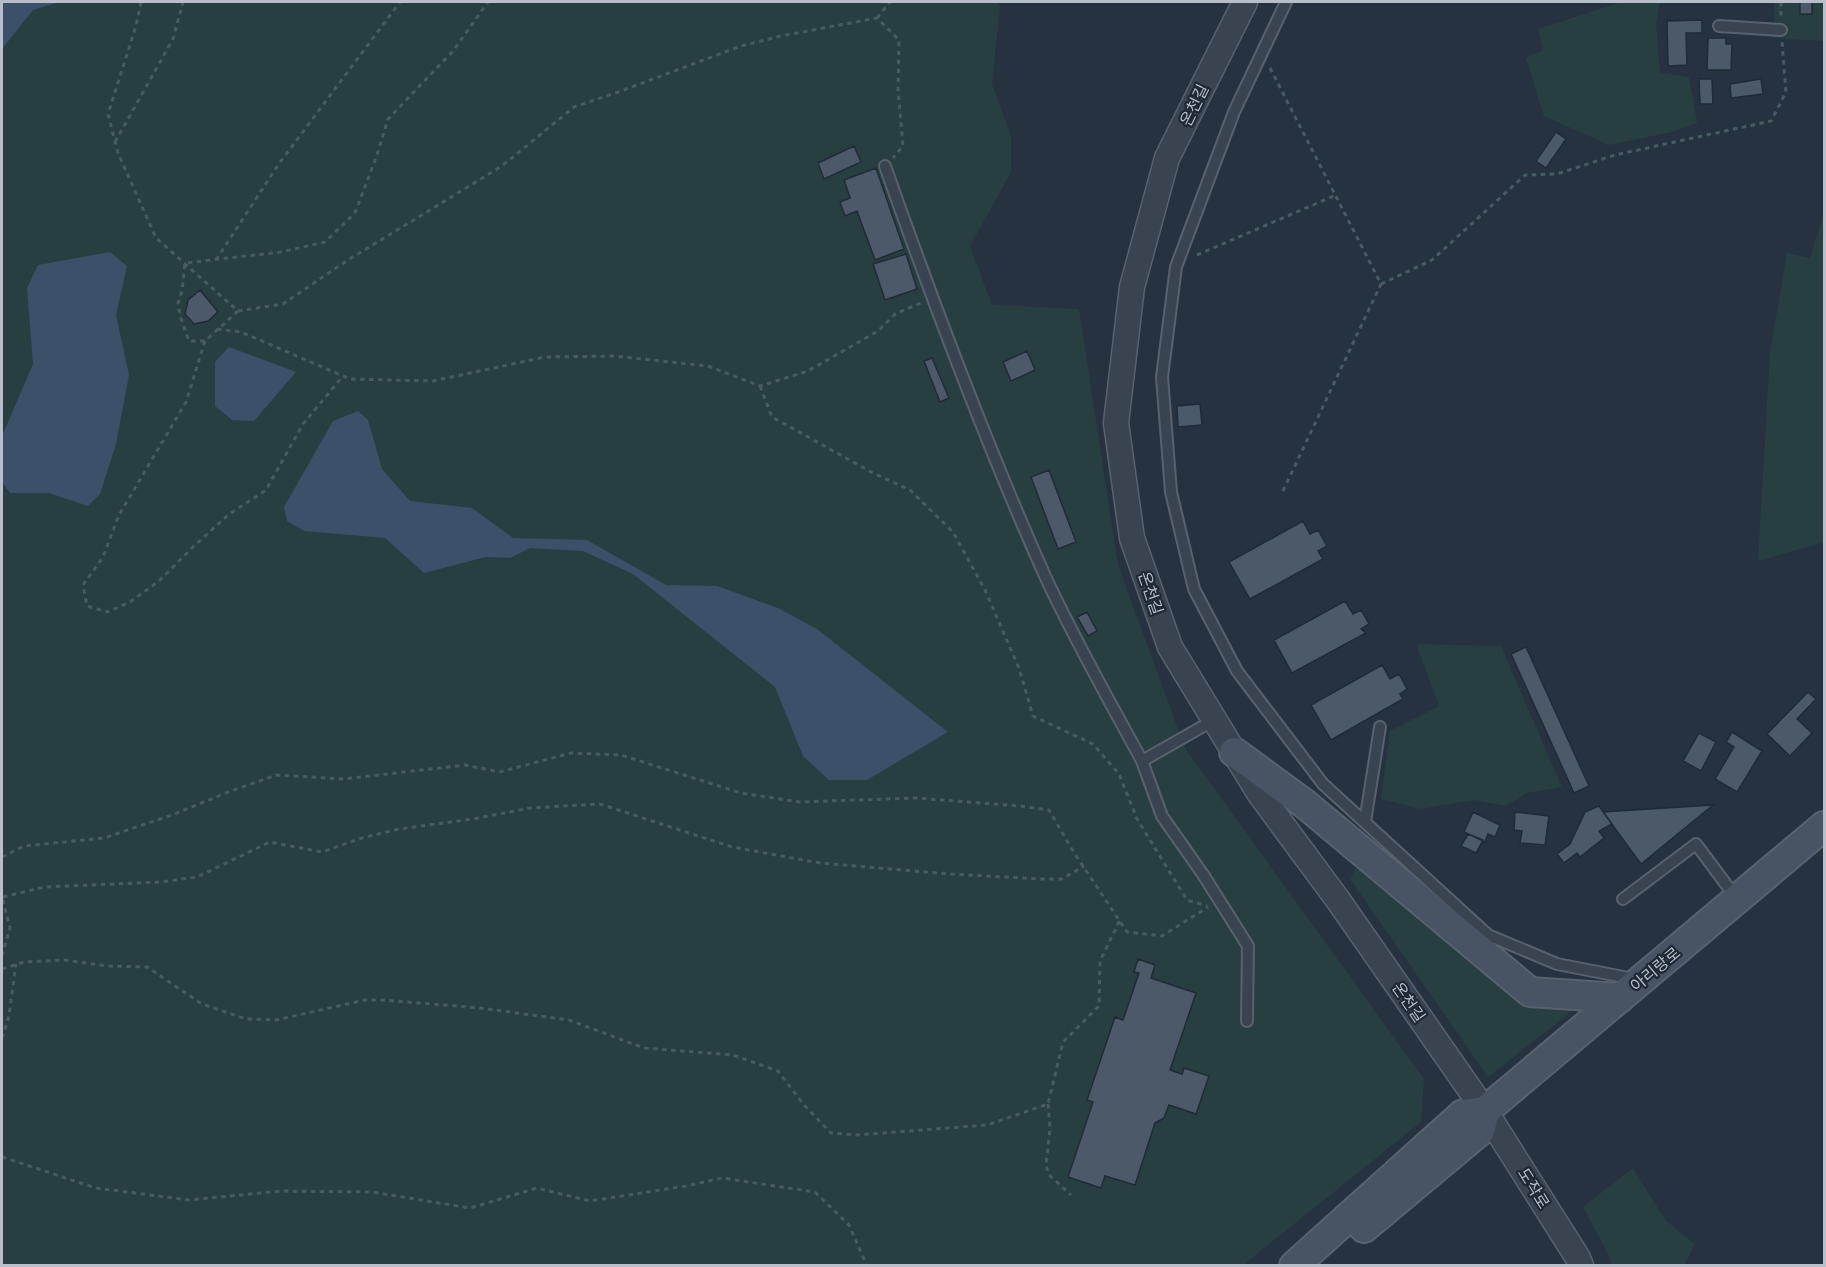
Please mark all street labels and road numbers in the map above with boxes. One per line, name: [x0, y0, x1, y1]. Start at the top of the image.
street label: 온천길: [1174, 80, 1214, 130]
street label: 온천길: [1132, 568, 1170, 618]
street label: 아리랑로: [1625, 941, 1685, 997]
street label: 온천길: [1387, 977, 1431, 1027]
street label: 도작로: [1512, 1163, 1556, 1213]

